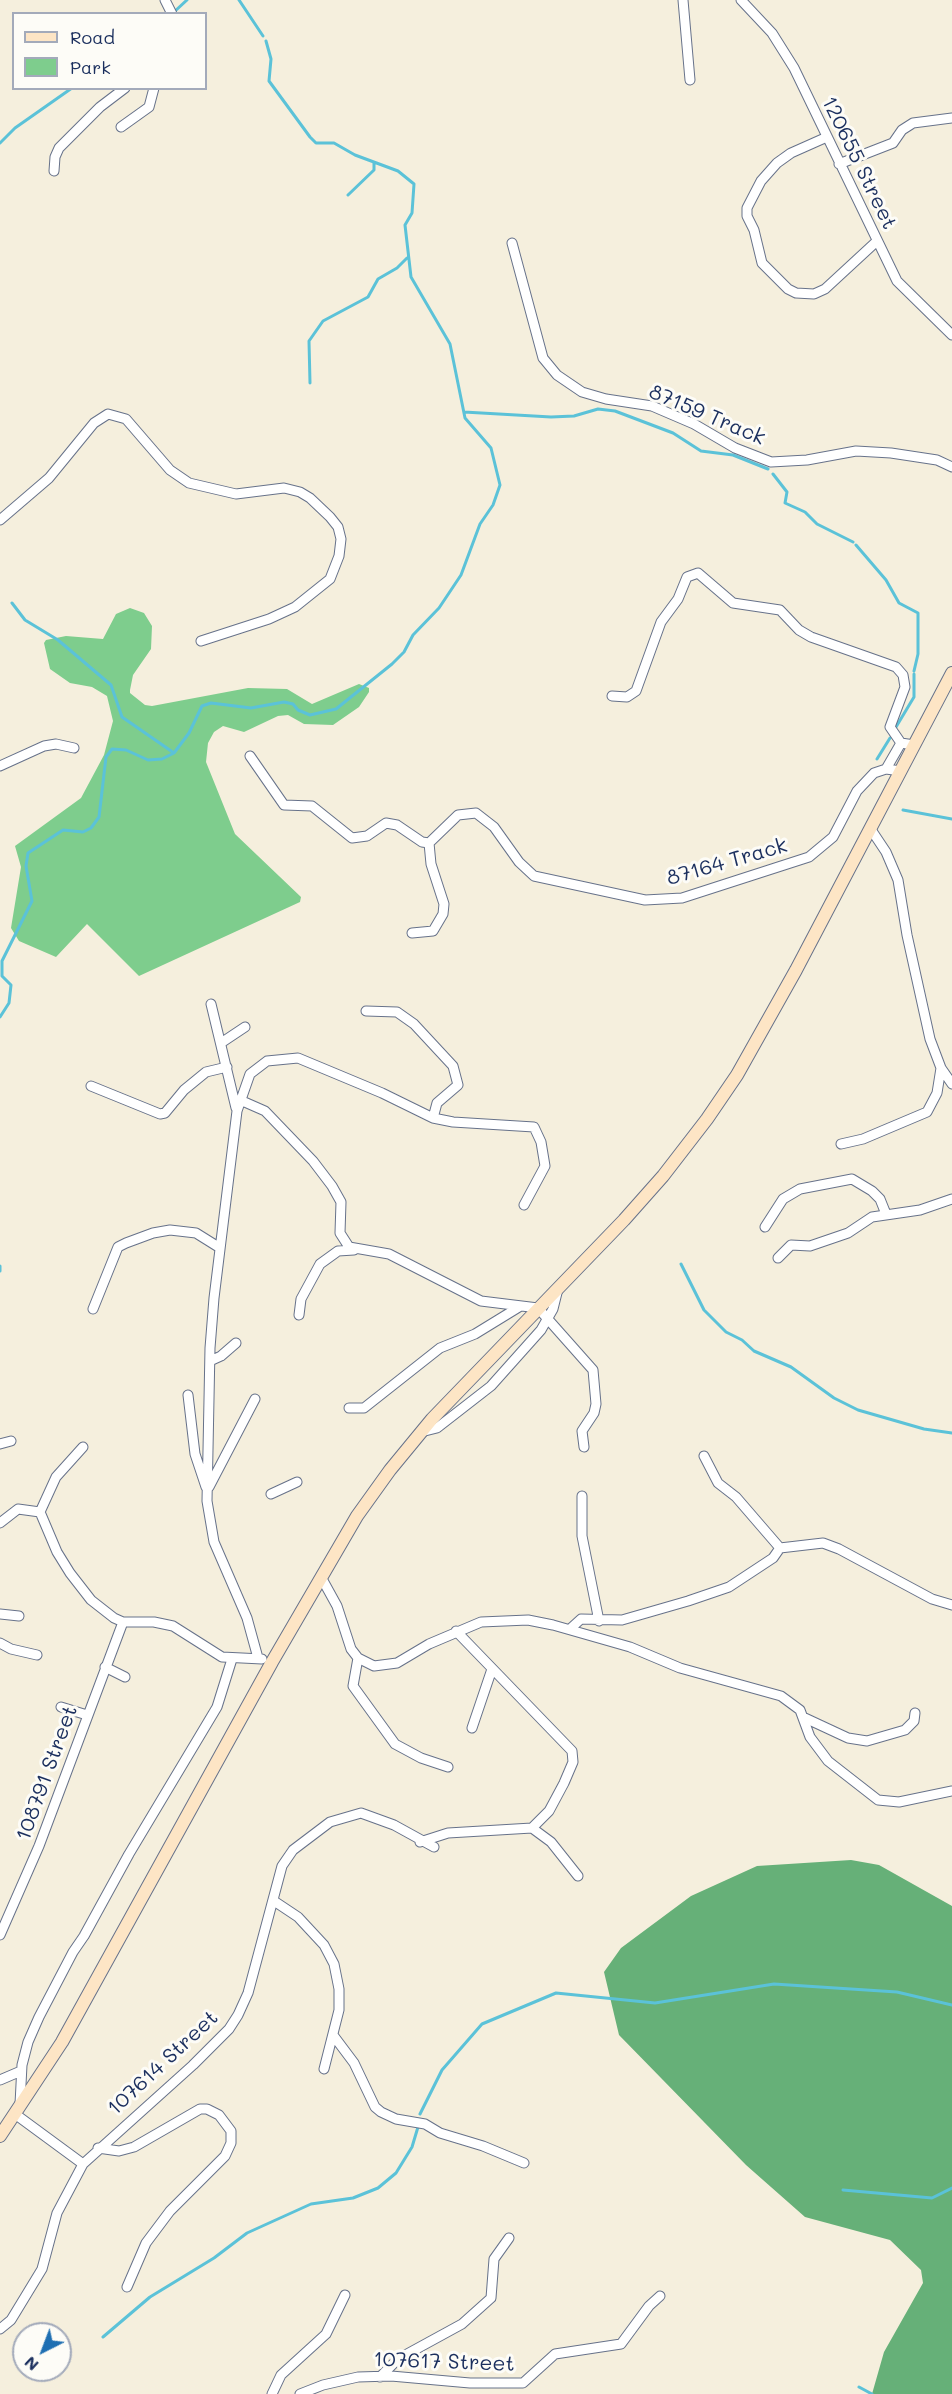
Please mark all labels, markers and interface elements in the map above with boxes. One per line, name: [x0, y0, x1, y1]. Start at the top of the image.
legend: [12, 12, 207, 90]
text: Road: [70, 25, 115, 49]
text: Park: [70, 55, 111, 79]
street label: 120655 Street: [816, 92, 902, 234]
street label: 87159 Track: [645, 379, 769, 451]
street label: 87164 Track: [664, 833, 790, 891]
street label: 108791 Street: [11, 1702, 83, 1844]
street label: 107614 Street: [102, 2005, 224, 2121]
north arrow: [12, 2322, 72, 2382]
street label: 107617 Street: [373, 2347, 515, 2377]
text: N: [19, 2352, 43, 2376]

